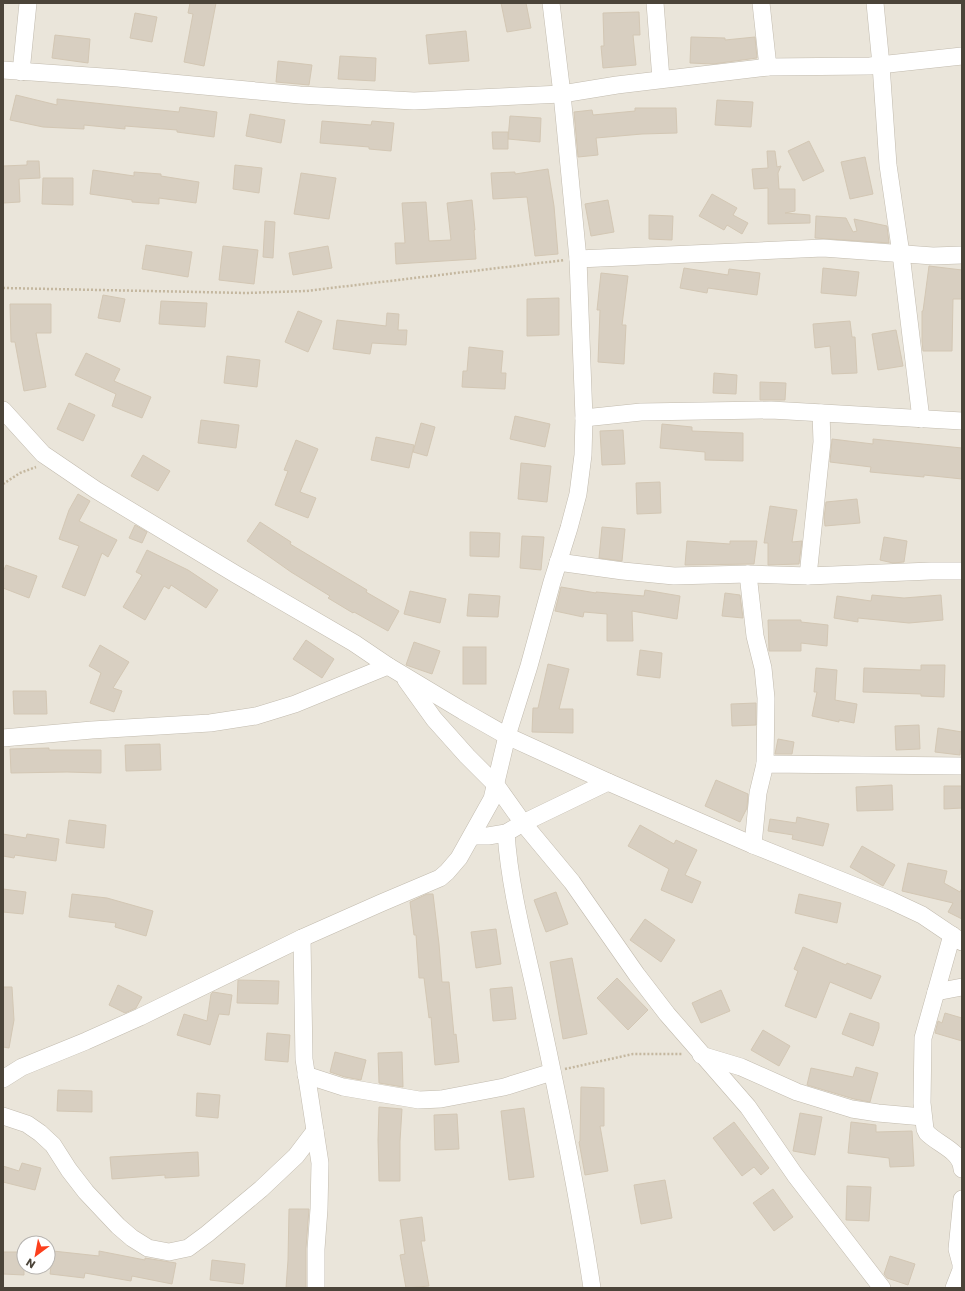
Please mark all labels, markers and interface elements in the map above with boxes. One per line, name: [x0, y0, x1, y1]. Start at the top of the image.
north arrow: [16, 1235, 56, 1275]
text: N: [23, 1255, 38, 1272]

